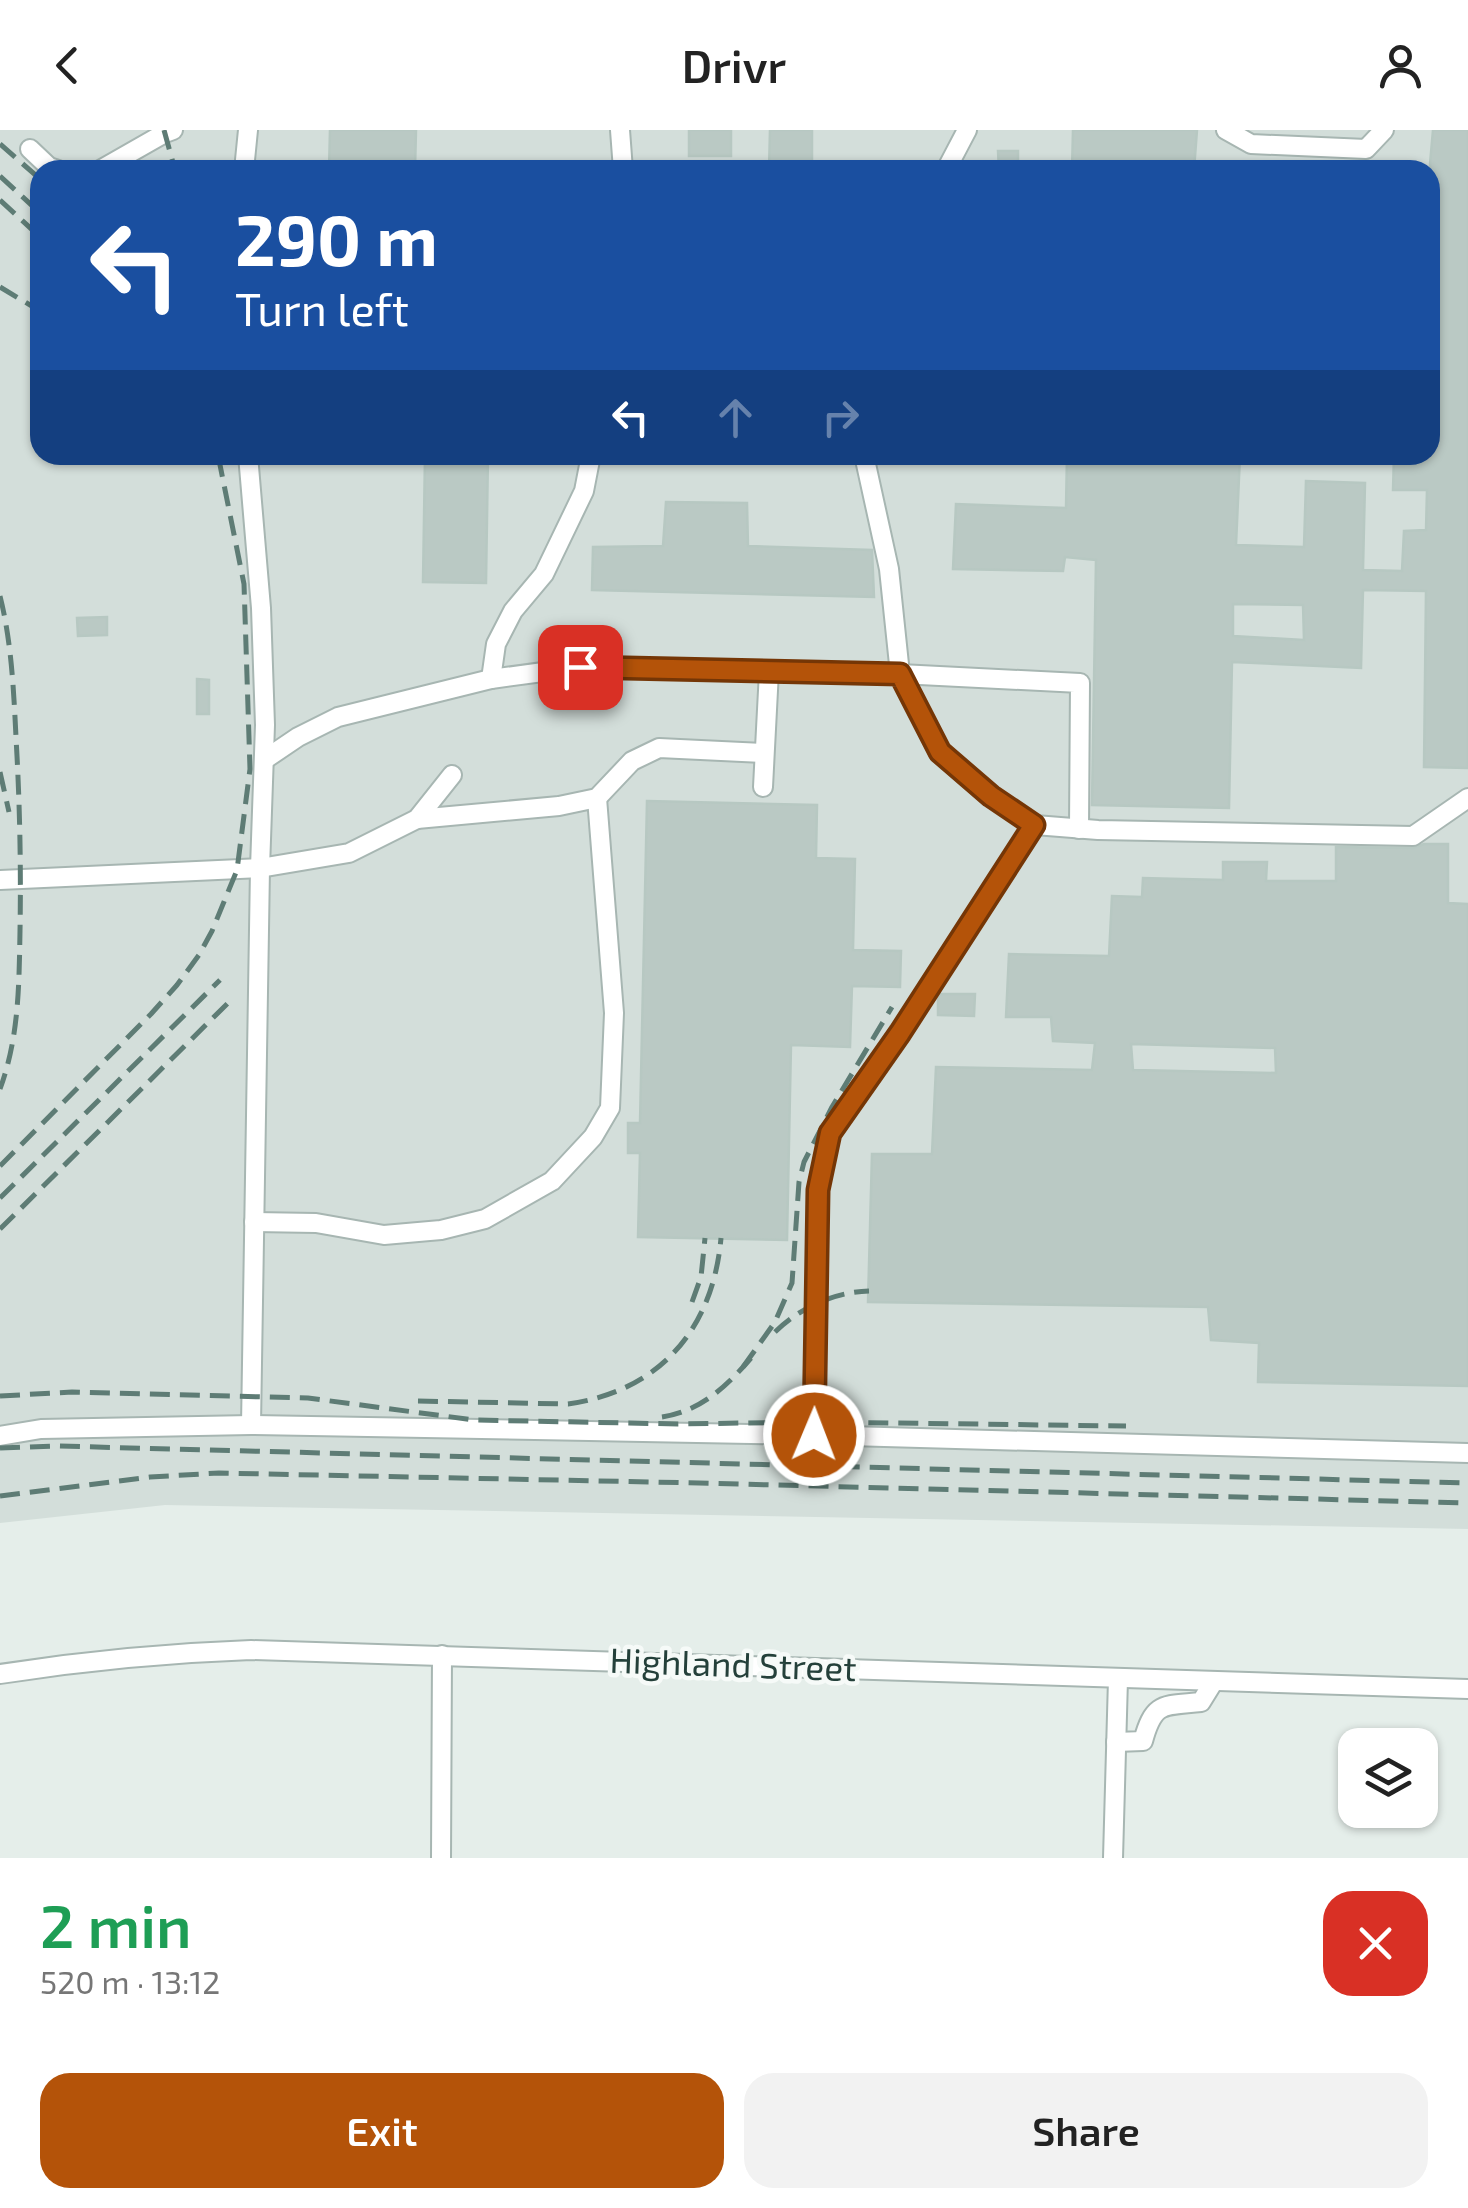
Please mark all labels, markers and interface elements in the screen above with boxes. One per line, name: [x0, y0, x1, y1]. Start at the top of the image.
icon: back: [40, 38, 95, 93]
text: Drivr: [682, 38, 786, 92]
icon: person: [1373, 38, 1428, 93]
text: 290 m: [235, 196, 438, 280]
icon: left: [70, 200, 200, 330]
text: Turn left: [235, 281, 409, 335]
icon: left: [603, 390, 658, 445]
icon: ahead: [708, 390, 763, 445]
icon: right: [813, 390, 868, 445]
pin: [538, 625, 623, 710]
icon: arrive: [553, 640, 608, 695]
position arrow: [762, 1383, 866, 1487]
street label: Highland Street: [609, 1638, 857, 1688]
map controls: [1338, 1728, 1438, 1828]
button: layers: [1338, 1728, 1438, 1828]
text: 2 min: [40, 1888, 192, 1960]
button: close: [1323, 1891, 1428, 1996]
text: 520 m · 13:12: [40, 1962, 220, 2000]
button: Exit: [40, 2073, 724, 2188]
button: Share: [744, 2073, 1428, 2188]

